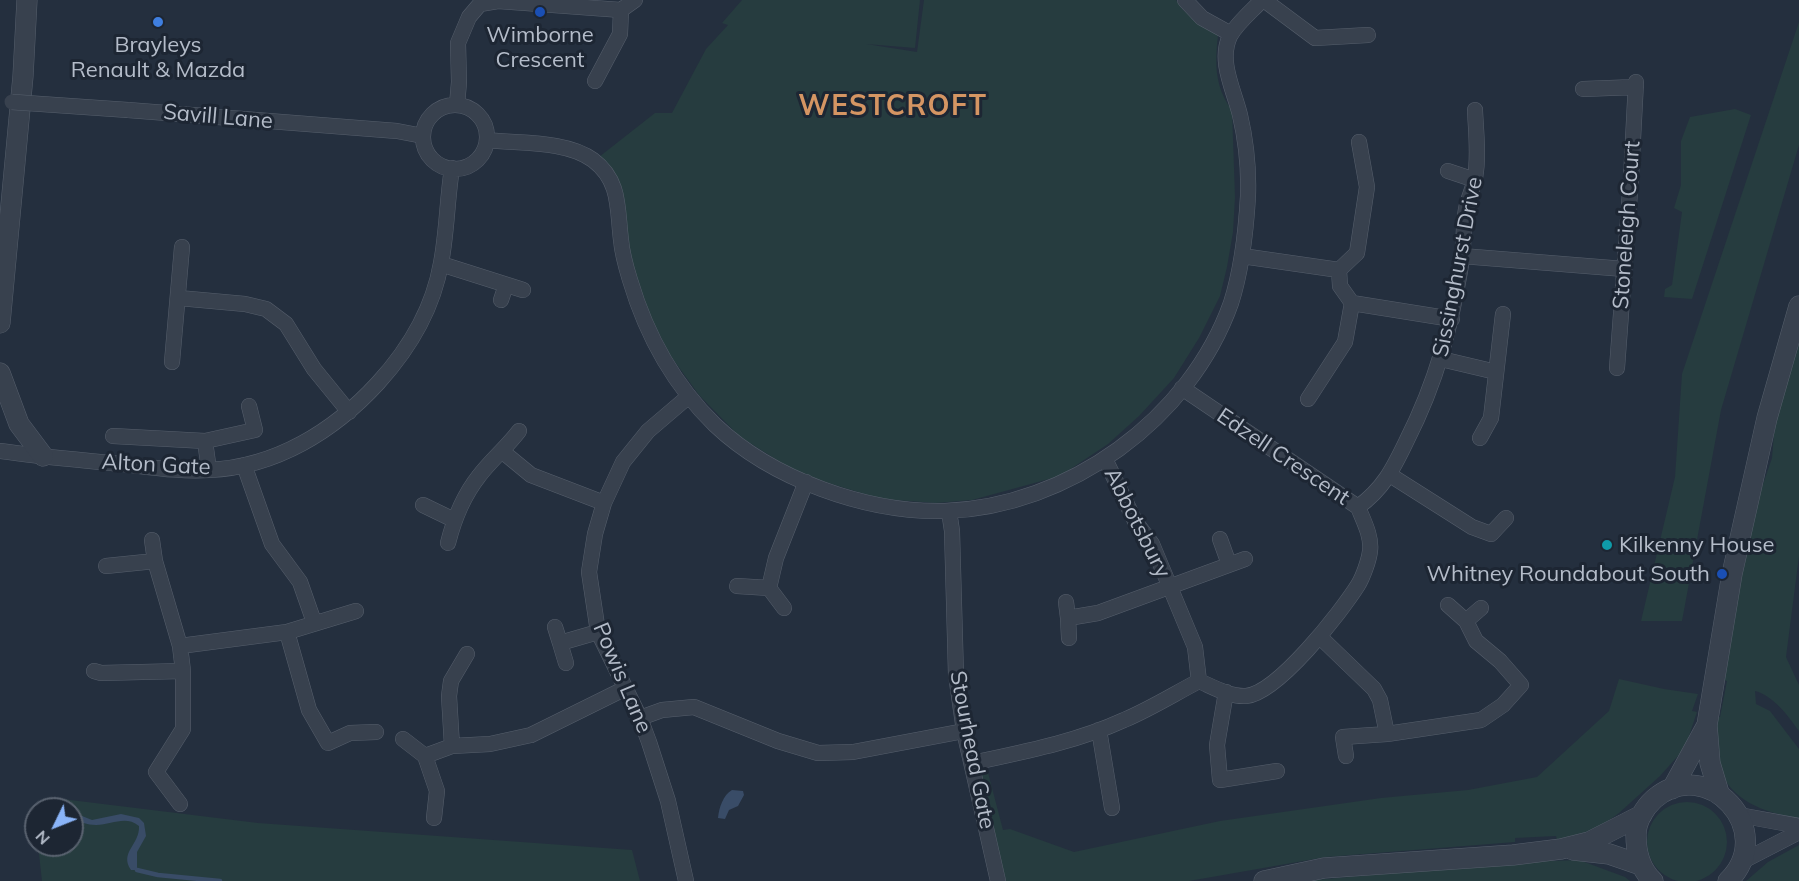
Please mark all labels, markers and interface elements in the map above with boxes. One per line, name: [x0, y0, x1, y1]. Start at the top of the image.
marker: Wimborne Crescent: [533, 5, 547, 19]
marker: Brayleys Renault & Mazda: [151, 15, 165, 29]
place label: Wimborne Crescent: [486, 22, 594, 74]
place label: Brayleys Renault & Mazda: [71, 32, 245, 84]
district label: WESTCROFT: [798, 90, 988, 124]
street label: Savill Lane: [162, 99, 274, 135]
street label: Stoneleigh Court: [1608, 140, 1646, 310]
street label: Sissinghurst Drive: [1428, 175, 1488, 359]
street label: Edzell Crescent: [1212, 403, 1354, 511]
street label: Alton Gate: [101, 449, 211, 481]
street label: Abbotsbury: [1098, 464, 1176, 582]
place label: Kilkenny House: [1619, 532, 1775, 558]
marker: Kilkenny House: [1600, 538, 1614, 552]
place label: Whitney Roundabout South: [1427, 561, 1710, 587]
marker: Whitney Roundabout South: [1715, 567, 1729, 581]
street label: Powis Lane: [587, 619, 657, 737]
street label: Stourhead Gate: [944, 669, 1000, 831]
north arrow: [24, 797, 84, 857]
text: N: [31, 827, 54, 849]

